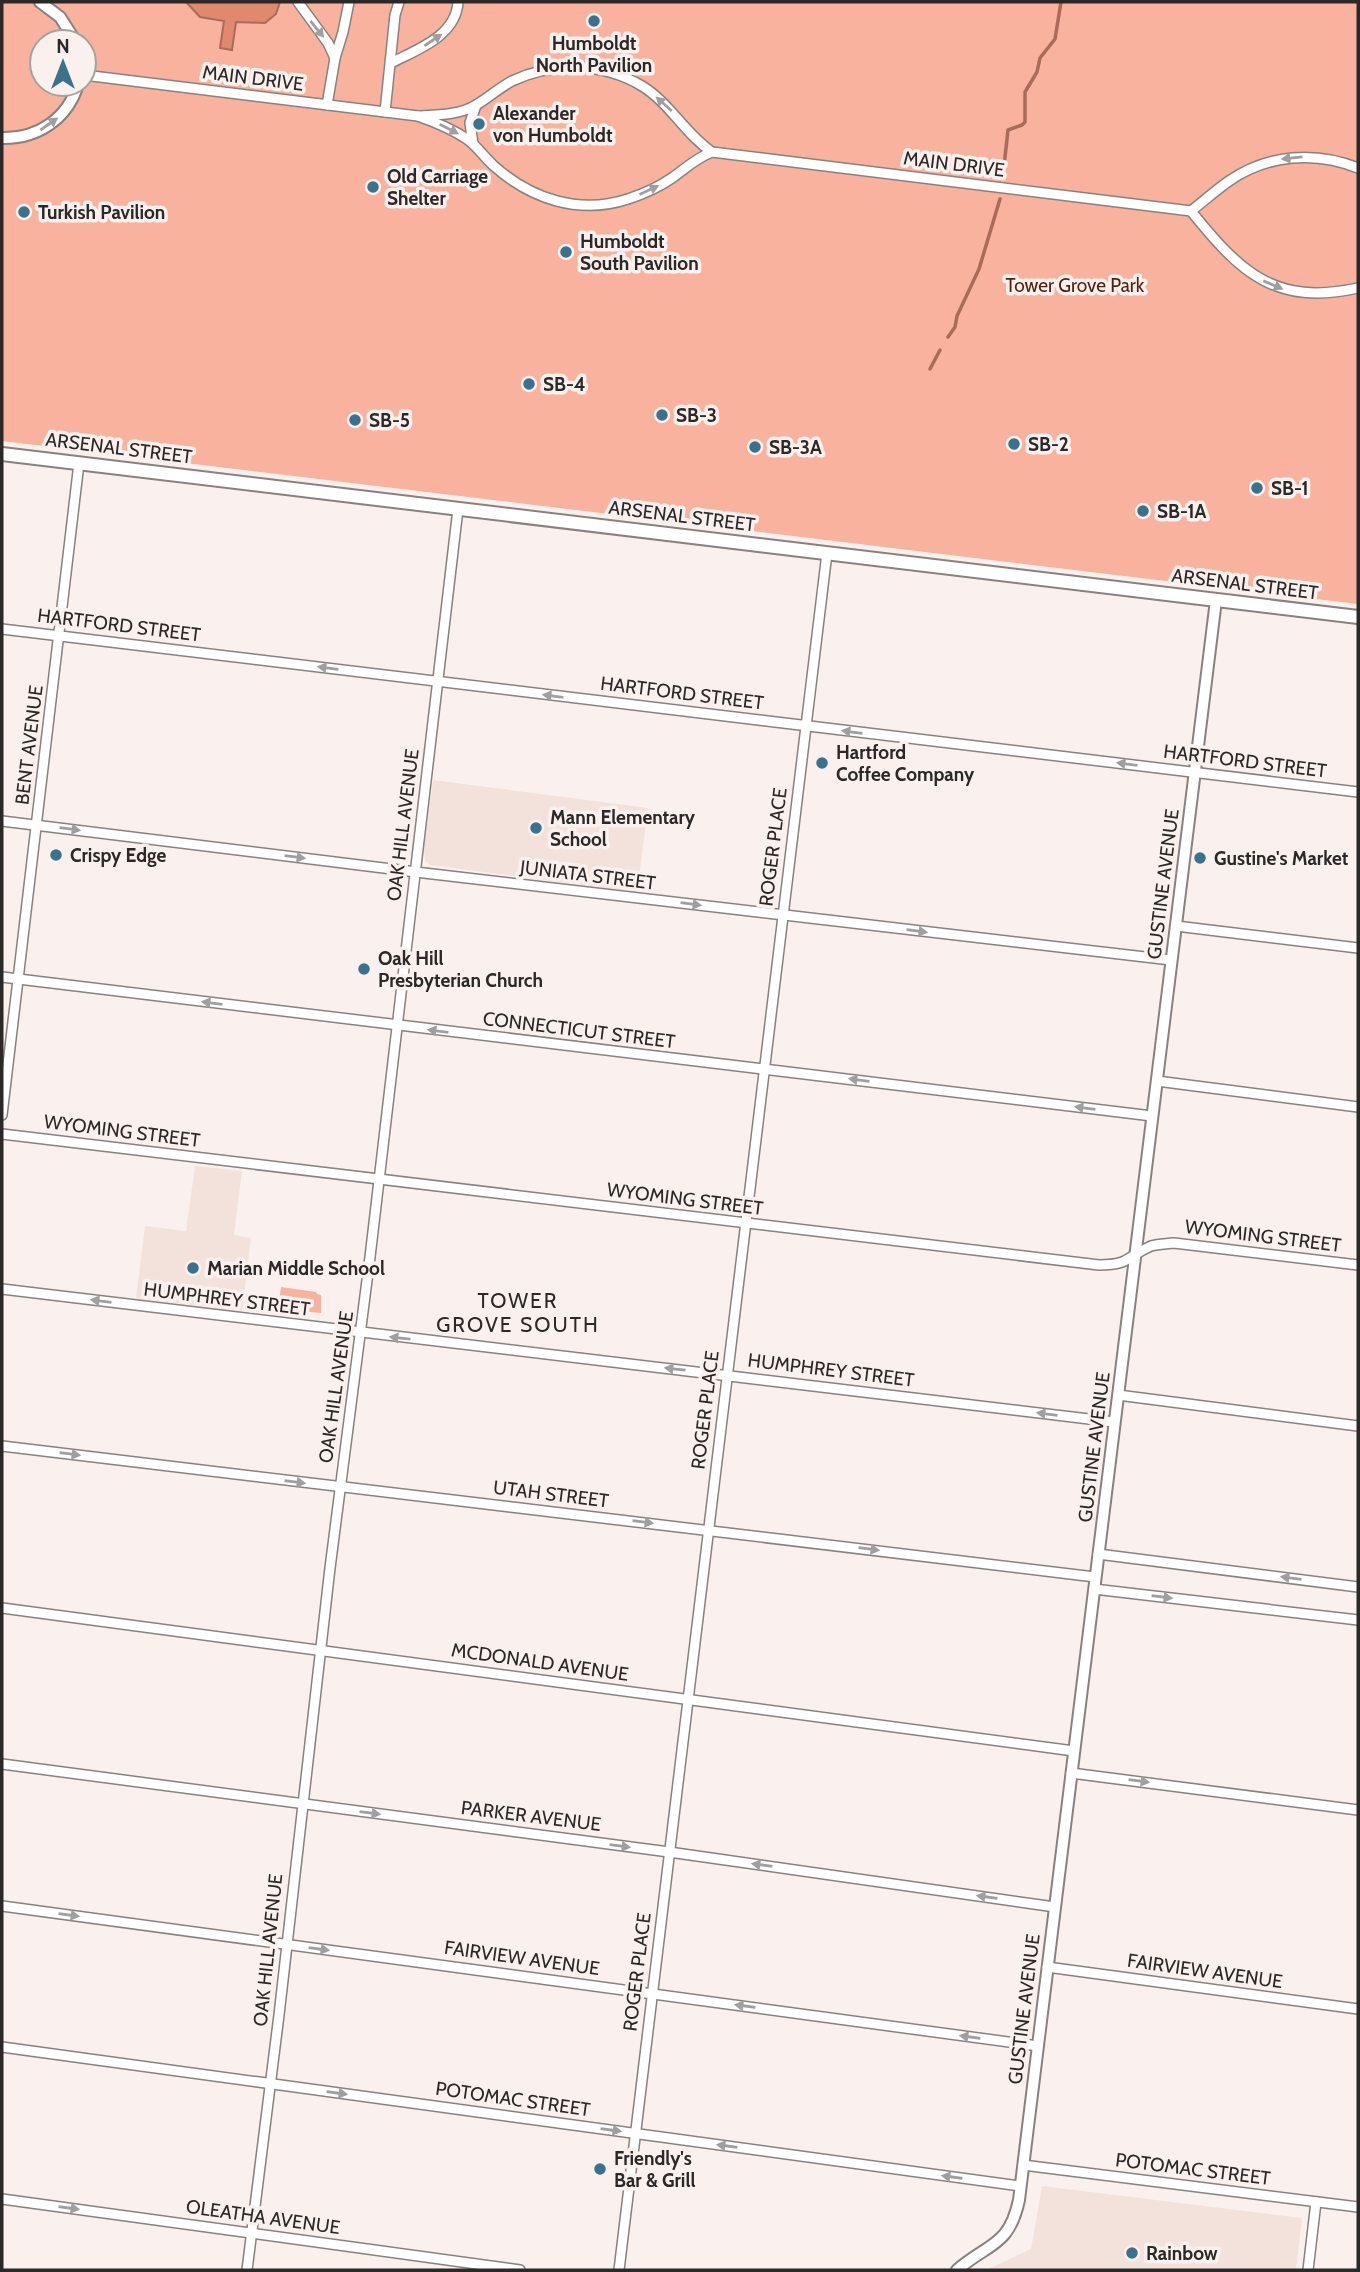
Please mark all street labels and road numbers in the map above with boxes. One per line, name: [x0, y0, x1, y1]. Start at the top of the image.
street label: MAIN DRIVE: [201, 60, 305, 96]
street label: MAIN DRIVE: [902, 146, 1006, 182]
street label: ARSENAL STREET: [44, 428, 194, 468]
street label: ARSENAL STREET: [607, 496, 757, 536]
street label: ARSENAL STREET: [1170, 564, 1320, 604]
street label: HARTFORD STREET: [36, 604, 202, 646]
street label: HARTFORD STREET: [599, 672, 765, 714]
street label: BENT AVENUE: [10, 684, 48, 806]
street label: HARTFORD STREET: [1162, 740, 1328, 782]
street label: OAK HILL AVENUE: [382, 748, 424, 902]
street label: ROGER PLACE: [754, 786, 792, 908]
street label: GUSTINE AVENUE: [1142, 807, 1184, 961]
street label: JUNIATA STREET: [518, 855, 657, 895]
street label: CONNECTICUT STREET: [482, 1007, 676, 1053]
street label: WYOMING STREET: [43, 1110, 201, 1152]
street label: WYOMING STREET: [606, 1178, 764, 1220]
street label: WYOMING STREET: [1184, 1215, 1342, 1257]
street label: HUMPHREY STREET: [142, 1277, 312, 1321]
street label: OAK HILL AVENUE: [314, 1310, 358, 1464]
street label: HUMPHREY STREET: [746, 1348, 916, 1392]
street label: ROGER PLACE: [686, 1349, 724, 1471]
street label: GUSTINE AVENUE: [1073, 1370, 1115, 1524]
street label: UTAH STREET: [492, 1476, 610, 1512]
street label: MCDONALD AVENUE: [450, 1638, 630, 1686]
street label: PARKER AVENUE: [460, 1796, 602, 1836]
street label: OAK HILL AVENUE: [249, 1873, 287, 2027]
street label: ROGER PLACE: [618, 1911, 656, 2033]
street label: GUSTINE AVENUE: [1003, 1932, 1045, 2086]
street label: FAIRVIEW AVENUE: [443, 1936, 601, 1980]
street label: FAIRVIEW AVENUE: [1126, 1949, 1284, 1993]
street label: POTOMAC STREET: [434, 2077, 592, 2121]
street label: POTOMAC STREET: [1114, 2148, 1272, 2190]
street label: OLEATHA AVENUE: [184, 2195, 342, 2239]

